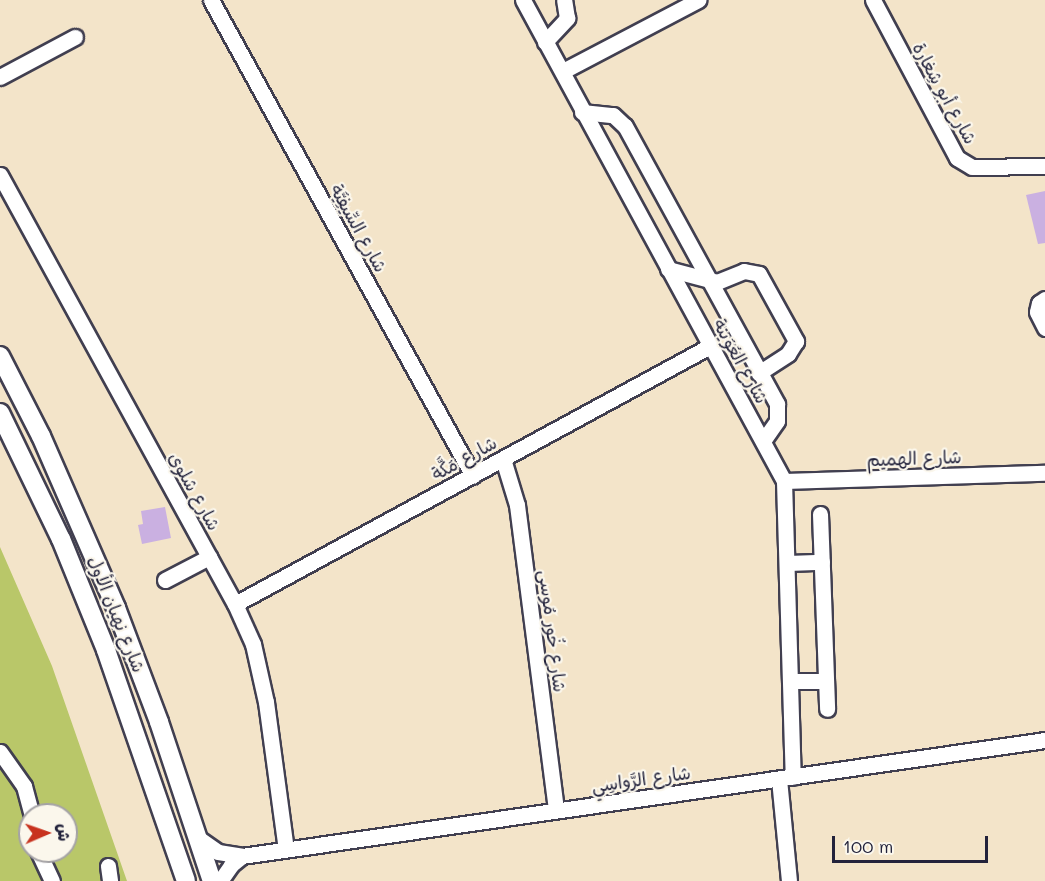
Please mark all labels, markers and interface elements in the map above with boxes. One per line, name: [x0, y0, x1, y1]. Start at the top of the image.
street label: شارع أبو شِغارة: [908, 39, 982, 147]
street label: شارع السِّيفِيَّة: [326, 180, 392, 276]
street label: شارع العُوَينة: [709, 315, 773, 407]
street label: شارع مَكَّة: [428, 431, 500, 485]
street label: شارع الهميم: [866, 446, 962, 470]
street label: شارع شلوى: [165, 448, 225, 534]
street label: شارع نهيان الأول: [84, 553, 150, 675]
street label: شارع خُور مُوسى: [535, 569, 571, 693]
street label: شارع الرَّواسِي: [590, 761, 692, 797]
north arrow: [18, 803, 78, 863]
text: ش: [54, 823, 75, 842]
scale bar: [835, 824, 991, 862]
text: 100 m: [843, 834, 893, 858]

